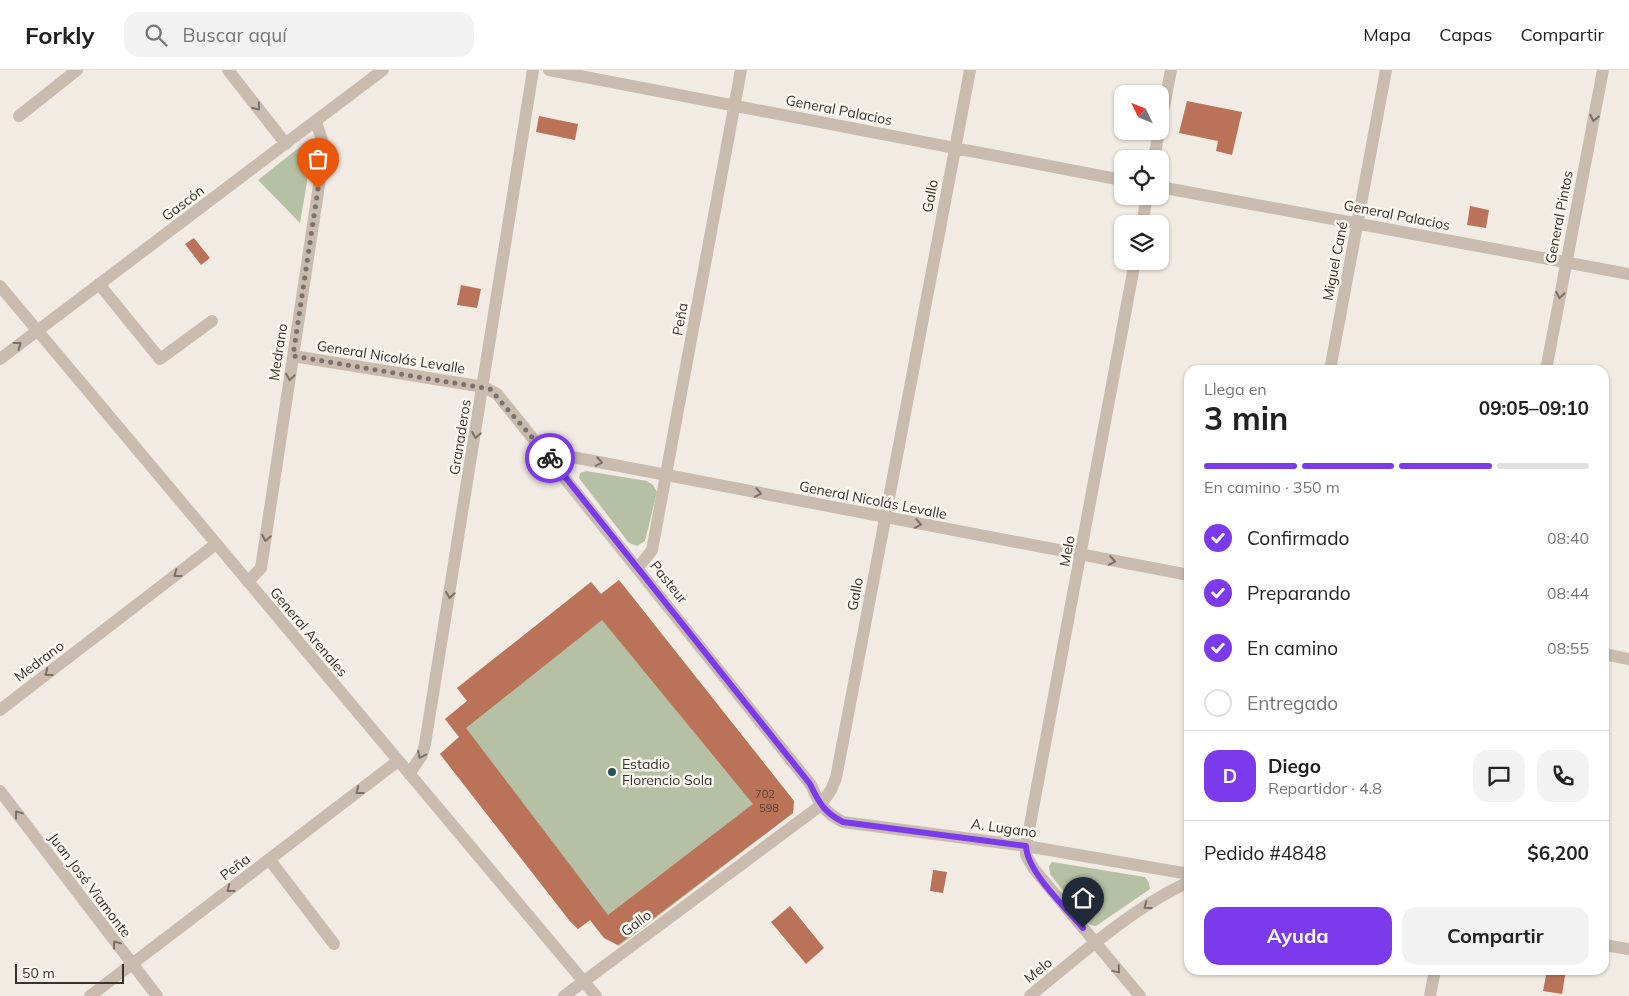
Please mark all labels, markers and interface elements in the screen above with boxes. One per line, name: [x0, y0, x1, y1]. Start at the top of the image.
search box: [124, 12, 474, 57]
text: Forkly: [25, 20, 94, 50]
icon: search: [142, 21, 170, 49]
text: Buscar aquí: [182, 23, 287, 47]
text: Mapa: [1363, 23, 1411, 46]
text: Capas: [1439, 23, 1493, 46]
text: Compartir: [1521, 23, 1604, 46]
north arrow: [1114, 85, 1169, 140]
map controls: [1114, 85, 1169, 270]
street label: General Palacios: [784, 91, 894, 129]
one-way arrow: [251, 101, 260, 111]
one-way arrow: [1589, 113, 1599, 122]
pin: [297, 138, 339, 189]
icon: bag: [304, 145, 332, 173]
button: locate: [1114, 150, 1169, 205]
street label: General Pintos: [1541, 169, 1577, 265]
street label: Gallo: [918, 178, 942, 214]
street label: Gascón: [158, 181, 208, 225]
street label: General Palacios: [1342, 196, 1452, 234]
button: layers: [1114, 215, 1169, 270]
street label: Miguel Cané: [1319, 220, 1351, 302]
one-way arrow: [1555, 290, 1566, 299]
street label: Peña: [668, 301, 692, 337]
street label: Medrano: [265, 322, 291, 382]
street label: General Nicolás Levalle: [315, 336, 467, 378]
one-way arrow: [12, 342, 21, 350]
one-way arrow: [285, 374, 296, 382]
text: Llega en: [1204, 379, 1267, 399]
text: 09:05–09:10: [1479, 396, 1589, 420]
street label: Granaderos: [445, 398, 475, 476]
text: 3 min: [1204, 398, 1288, 438]
one-way arrow: [471, 431, 482, 439]
courier: [525, 433, 575, 483]
icon: bike: [536, 444, 564, 472]
one-way arrow: [594, 457, 603, 467]
street label: General Nicolás Levalle: [798, 477, 948, 523]
text: En camino · 350 m: [1204, 477, 1340, 497]
one-way arrow: [754, 488, 763, 498]
one-way arrow: [913, 518, 922, 529]
icon: check: [1204, 524, 1232, 552]
text: Confirmado: [1247, 526, 1349, 550]
text: 08:40: [1547, 528, 1589, 548]
one-way arrow: [261, 534, 271, 542]
street label: Melo: [1055, 534, 1079, 568]
one-way arrow: [1107, 555, 1116, 565]
street label: Pasteur: [646, 557, 692, 608]
one-way arrow: [174, 568, 183, 576]
street label: Gallo: [843, 576, 867, 612]
icon: check: [1204, 579, 1232, 607]
text: Preparando: [1247, 581, 1351, 605]
text: 08:44: [1547, 583, 1589, 603]
street label: General Arenales: [266, 584, 352, 681]
one-way arrow: [445, 591, 455, 599]
icon: check: [1204, 634, 1232, 662]
street label: Medrano: [11, 636, 67, 686]
text: En camino: [1247, 636, 1338, 660]
text: 08:55: [1547, 638, 1589, 658]
one-way arrow: [45, 667, 54, 675]
text: Entregado: [1247, 691, 1338, 715]
one-way arrow: [417, 749, 427, 758]
button: chat: [1473, 750, 1525, 802]
button: phone: [1537, 750, 1589, 802]
text: Diego: [1268, 754, 1321, 778]
place label: Estadio Florencio Sola: [622, 755, 712, 789]
text: D: [1223, 764, 1237, 788]
marker: Estadio Florencio Sola: [606, 766, 618, 778]
text: Repartidor · 4.8: [1268, 778, 1382, 798]
one-way arrow: [356, 785, 365, 793]
house number: 702: [755, 787, 775, 801]
house number: 598: [759, 801, 779, 815]
one-way arrow: [15, 811, 24, 820]
street label: A. Lugano: [970, 814, 1038, 842]
street label: Juan José Viamonte: [45, 829, 135, 941]
text: Pedido #4848: [1204, 841, 1326, 865]
text: $6,200: [1527, 841, 1589, 865]
street label: Peña: [216, 850, 254, 884]
pin: [1062, 877, 1104, 928]
one-way arrow: [226, 883, 236, 892]
icon: home: [1069, 884, 1097, 912]
one-way arrow: [1143, 900, 1153, 909]
street label: Gallo: [617, 906, 655, 940]
button: Ayuda: [1204, 907, 1392, 965]
button: Compartir: [1402, 907, 1589, 965]
one-way arrow: [114, 941, 122, 950]
street label: Melo: [1020, 953, 1056, 987]
scale bar: [15, 961, 124, 984]
text: 50 m: [22, 964, 55, 982]
one-way arrow: [1112, 964, 1121, 973]

